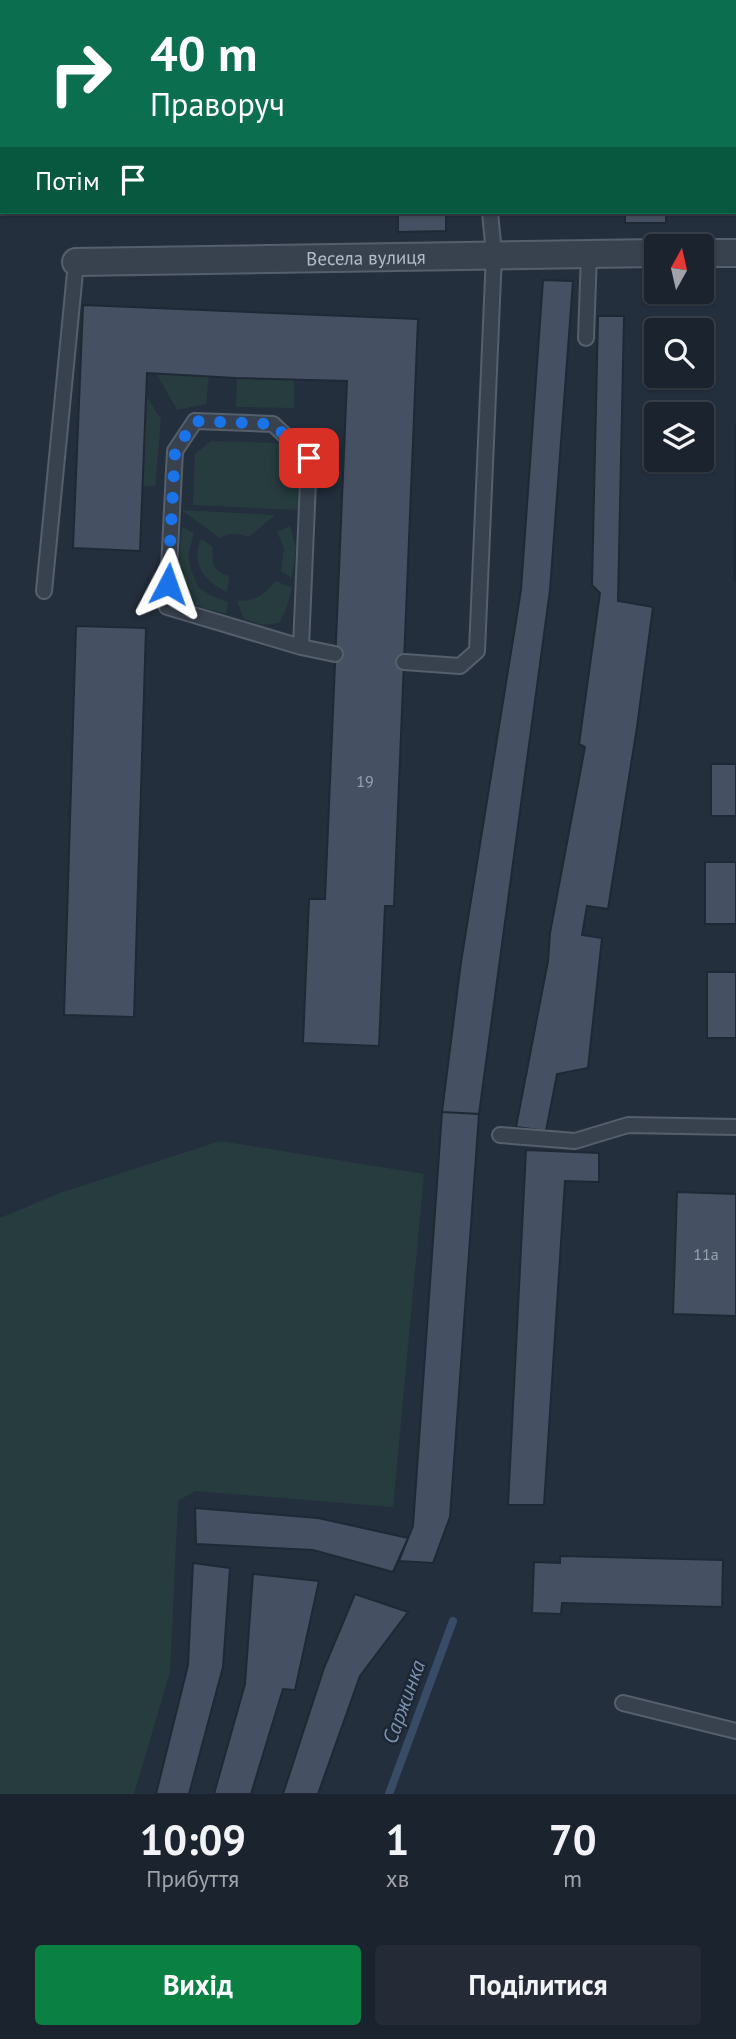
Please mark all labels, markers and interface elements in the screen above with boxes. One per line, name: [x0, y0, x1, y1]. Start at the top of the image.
text: 40 m: [150, 21, 257, 85]
icon: right: [35, 28, 126, 119]
text: Праворуч: [150, 83, 285, 125]
icon: arrive: [114, 161, 152, 199]
text: Потім: [35, 164, 100, 197]
north arrow: [644, 234, 714, 304]
map controls: [644, 234, 714, 472]
street label: Весела вулиця: [306, 245, 426, 270]
button: search: [644, 318, 714, 388]
button: layers: [644, 402, 714, 472]
pin: [279, 428, 339, 488]
icon: arrive: [290, 439, 328, 477]
position arrow: [131, 547, 205, 621]
house number: 19: [356, 771, 374, 791]
house number: 11а: [693, 1244, 719, 1264]
water label: Саржинка: [376, 1656, 431, 1747]
text: 10:09: [139, 1812, 246, 1867]
text: 1: [386, 1812, 409, 1867]
text: 70: [549, 1812, 596, 1867]
text: Прибуття: [146, 1864, 239, 1893]
text: хв: [386, 1864, 409, 1893]
text: m: [563, 1864, 582, 1893]
button: Вихід: [35, 1945, 361, 2025]
button: Поділитися: [375, 1945, 701, 2025]

